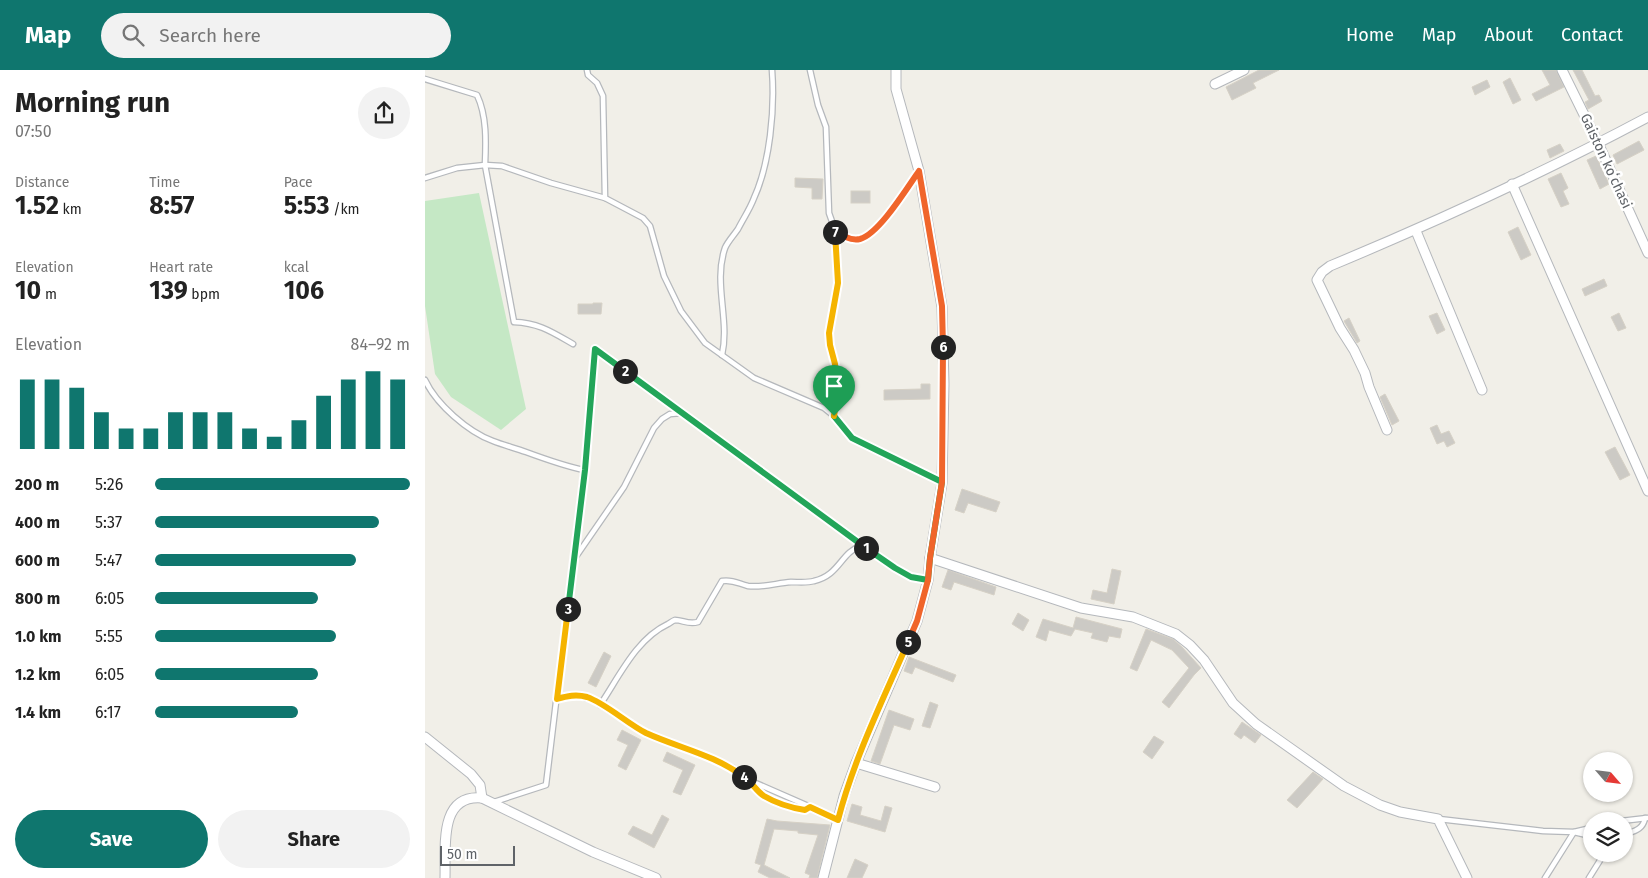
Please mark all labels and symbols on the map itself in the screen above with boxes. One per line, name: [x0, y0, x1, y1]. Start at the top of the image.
street label: Gaiston koʻchasi: [1577, 111, 1635, 211]
pin: 7: [823, 220, 847, 244]
pin: 6: [931, 334, 955, 360]
pin: 2: [613, 358, 637, 384]
pin: [813, 365, 855, 416]
pin: 1: [853, 536, 879, 560]
pin: 3: [555, 596, 581, 622]
pin: 5: [895, 630, 921, 654]
north arrow: [1583, 752, 1633, 802]
pin: 4: [731, 764, 757, 790]
scale bar: [440, 843, 515, 866]

